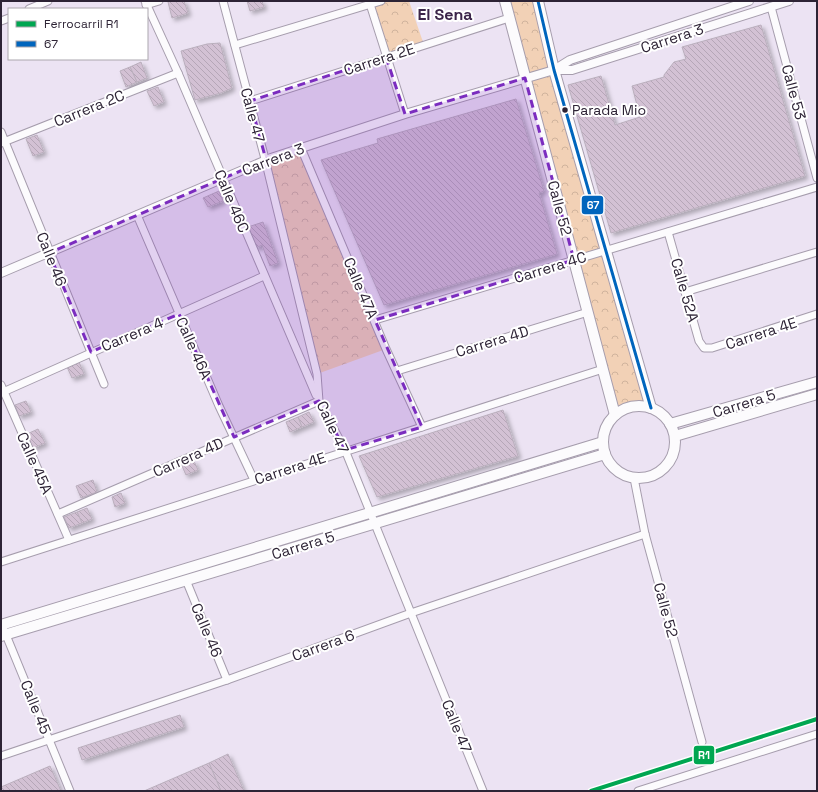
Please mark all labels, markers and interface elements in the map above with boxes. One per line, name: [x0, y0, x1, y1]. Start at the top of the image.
district label: El Sena: [417, 4, 473, 25]
legend: [8, 8, 148, 60]
text: Ferrocarril R1: [44, 16, 118, 32]
street label: Carrera 3: [638, 19, 706, 57]
text: 67: [44, 36, 58, 52]
street label: Carrera 2E: [341, 39, 417, 79]
street label: Calle 53: [778, 62, 810, 122]
street label: Carrera 2C: [51, 85, 127, 131]
street label: Calle 47: [237, 86, 269, 144]
place label: Parada Mio: [572, 101, 646, 119]
marker: Parada Mio: [560, 105, 570, 115]
street label: Carrera 3: [239, 138, 307, 180]
street label: Calle 46C: [210, 167, 254, 235]
street label: Calle 52: [544, 178, 576, 238]
line badge: 67: [581, 195, 604, 215]
text: 67: [587, 198, 599, 212]
street label: Calle 46: [33, 229, 71, 289]
street label: Carrera 4C: [511, 247, 589, 287]
street label: Calle 47A: [340, 254, 383, 322]
street label: Calle 52A: [667, 256, 703, 325]
street label: Carrera 4: [98, 312, 166, 356]
street label: Carrera 4E: [723, 313, 799, 353]
street label: Calle 46A: [172, 314, 216, 383]
street label: Carrera 4D: [453, 321, 531, 361]
street label: Carrera 5: [710, 384, 778, 422]
street label: Calle 47: [313, 398, 353, 456]
street label: Calle 45A: [13, 429, 57, 498]
street label: Carrera 4D: [150, 433, 226, 481]
street label: Carrera 4E: [252, 448, 328, 488]
street label: Carrera 5: [269, 526, 337, 564]
street label: Calle 52: [650, 580, 682, 640]
street label: Calle 46: [187, 600, 227, 660]
street label: Carrera 6: [289, 625, 357, 665]
street label: Calle 45: [17, 677, 55, 737]
street label: Calle 47: [438, 697, 476, 755]
line badge: R1: [693, 745, 715, 765]
text: R1: [698, 748, 710, 762]

